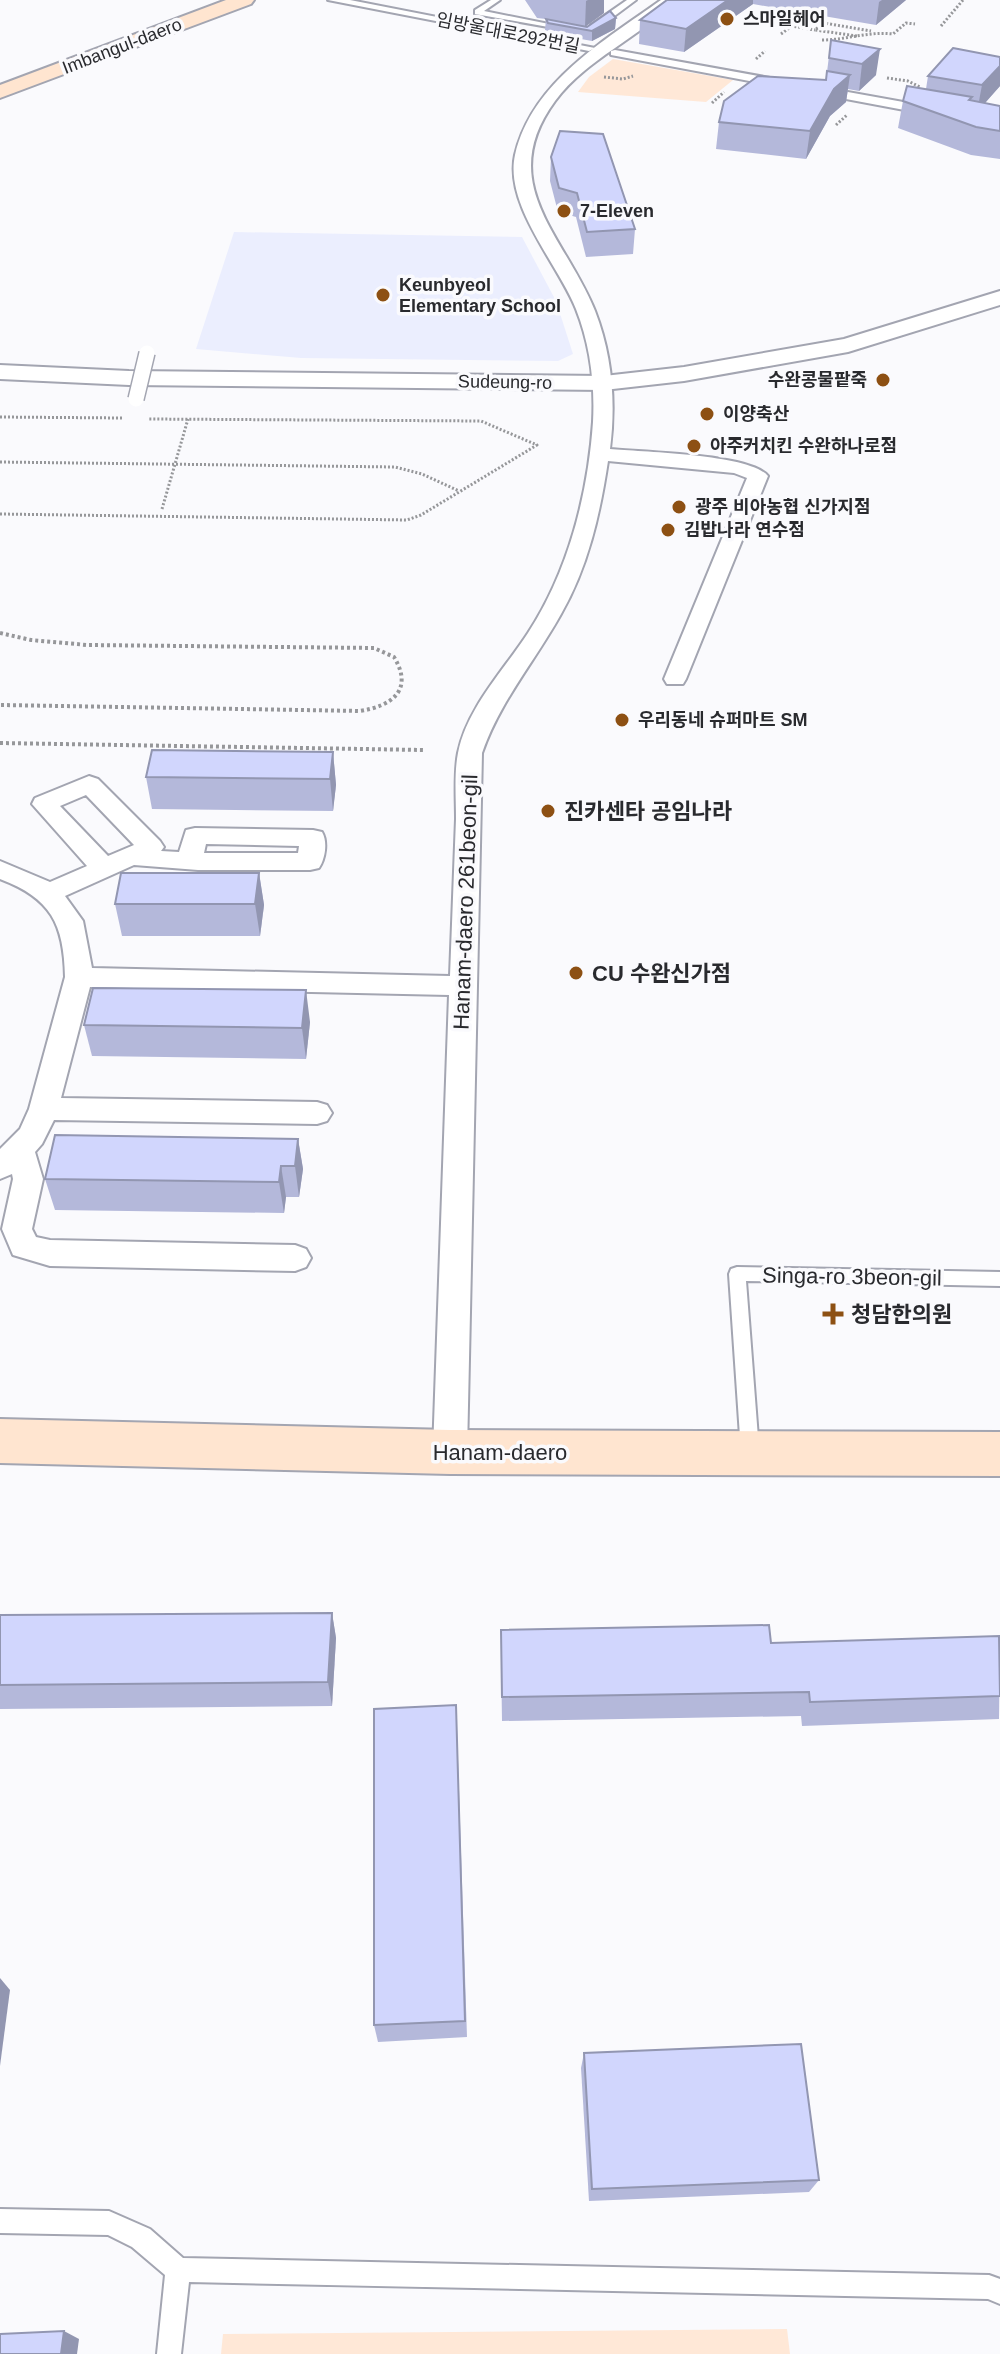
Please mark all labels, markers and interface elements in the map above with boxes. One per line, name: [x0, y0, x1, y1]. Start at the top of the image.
street label: 임방울대로292번길: [434, 9, 582, 57]
place label: 스마일헤어: [743, 9, 826, 29]
marker: 스마일헤어: [718, 10, 736, 28]
street label: Imbangul-daero: [60, 14, 184, 78]
place label: 7-Eleven: [580, 201, 654, 221]
marker: 7-Eleven: [555, 202, 573, 220]
place label: Keunbyeol Elementary School: [399, 275, 561, 316]
marker: Keunbyeol Elementary School: [374, 286, 392, 304]
place label: 수완콩물팥죽: [768, 370, 867, 390]
street label: Sudeung-ro: [458, 371, 552, 393]
marker: 수완콩물팥죽: [874, 371, 892, 389]
place label: 이양축산: [723, 404, 790, 424]
marker: 이양축산: [698, 405, 716, 423]
place label: 아주커치킨 수완하나로점: [710, 436, 897, 456]
marker: 아주커치킨 수완하나로점: [685, 437, 703, 455]
place label: 광주 비아농협 신가지점: [695, 497, 871, 517]
marker: 광주 비아농협 신가지점: [670, 498, 688, 516]
place label: 김밥나라 연수점: [684, 520, 805, 540]
marker: 김밥나라 연수점: [659, 521, 677, 539]
place label: 우리동네 슈퍼마트 SM: [638, 710, 807, 730]
marker: 우리동네 슈퍼마트 SM: [613, 711, 631, 729]
street label: Hanam-daero 261beon-gil: [449, 774, 482, 1030]
place label: 진카센타 공임나라: [564, 799, 732, 824]
marker: 진카센타 공임나라: [539, 802, 557, 820]
place label: CU 수완신가점: [592, 961, 731, 986]
marker: CU 수완신가점: [567, 964, 585, 982]
street label: Singa-ro 3beon-gil: [762, 1262, 942, 1291]
place label: 청담한의원: [851, 1302, 952, 1327]
marker: 청담한의원: [822, 1303, 844, 1325]
street label: Hanam-daero: [433, 1440, 567, 1465]

